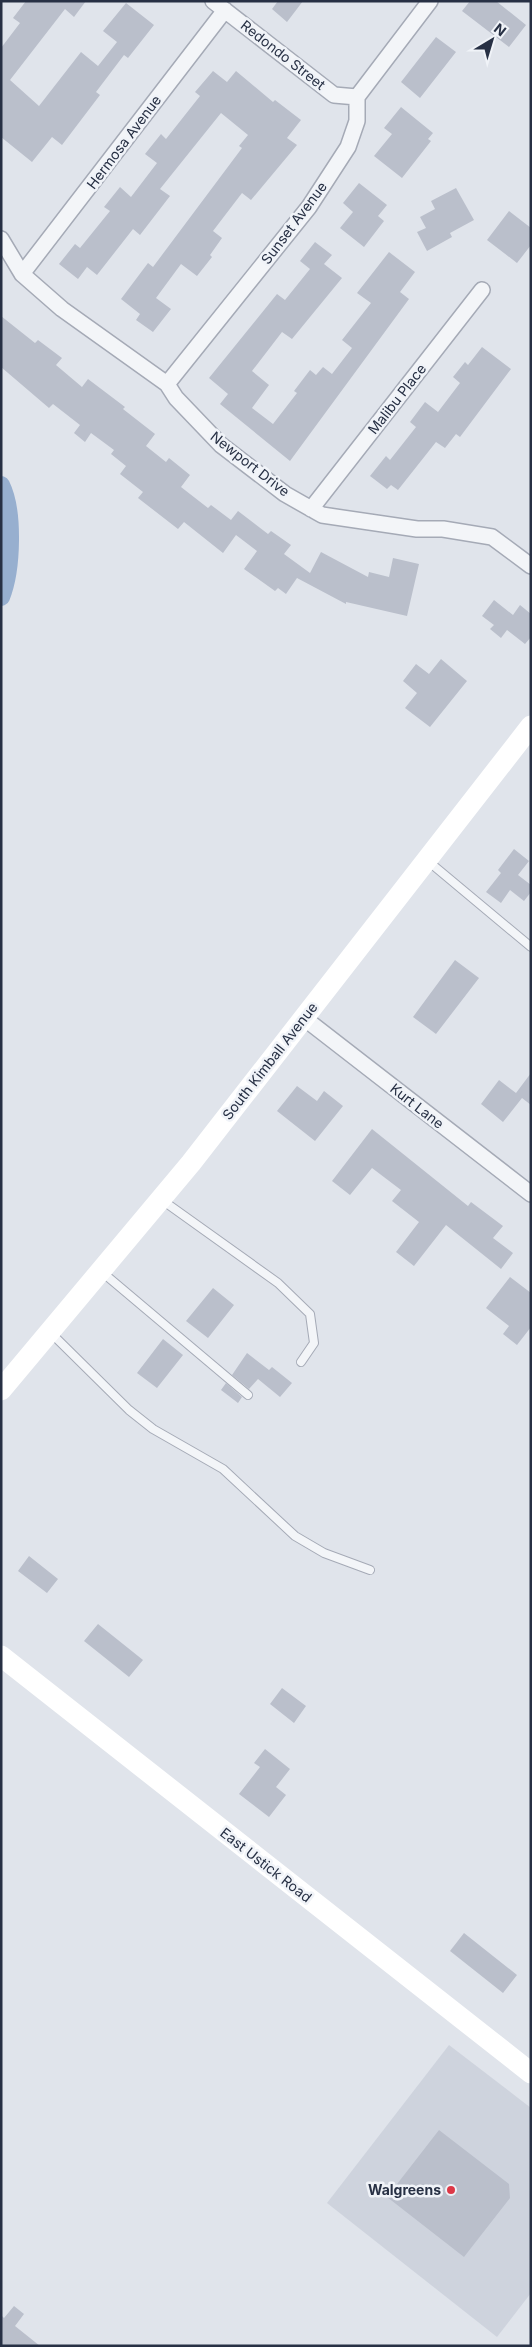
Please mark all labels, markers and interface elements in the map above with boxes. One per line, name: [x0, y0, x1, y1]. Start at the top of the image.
north arrow: [467, 15, 517, 65]
street label: Redondo Street: [238, 16, 329, 93]
text: N: [491, 19, 510, 39]
street label: Hermosa Avenue: [83, 91, 164, 192]
street label: Sunset Avenue: [257, 178, 330, 267]
street label: Malibu Place: [364, 360, 429, 437]
street label: Newport Drive: [207, 427, 293, 500]
street label: South Kimball Avenue: [219, 999, 321, 1123]
street label: Kurt Lane: [387, 1079, 448, 1132]
street label: East Ustick Road: [217, 1824, 315, 1906]
place label: Walgreens: [368, 2181, 441, 2198]
marker: Walgreens: [445, 2184, 457, 2196]

